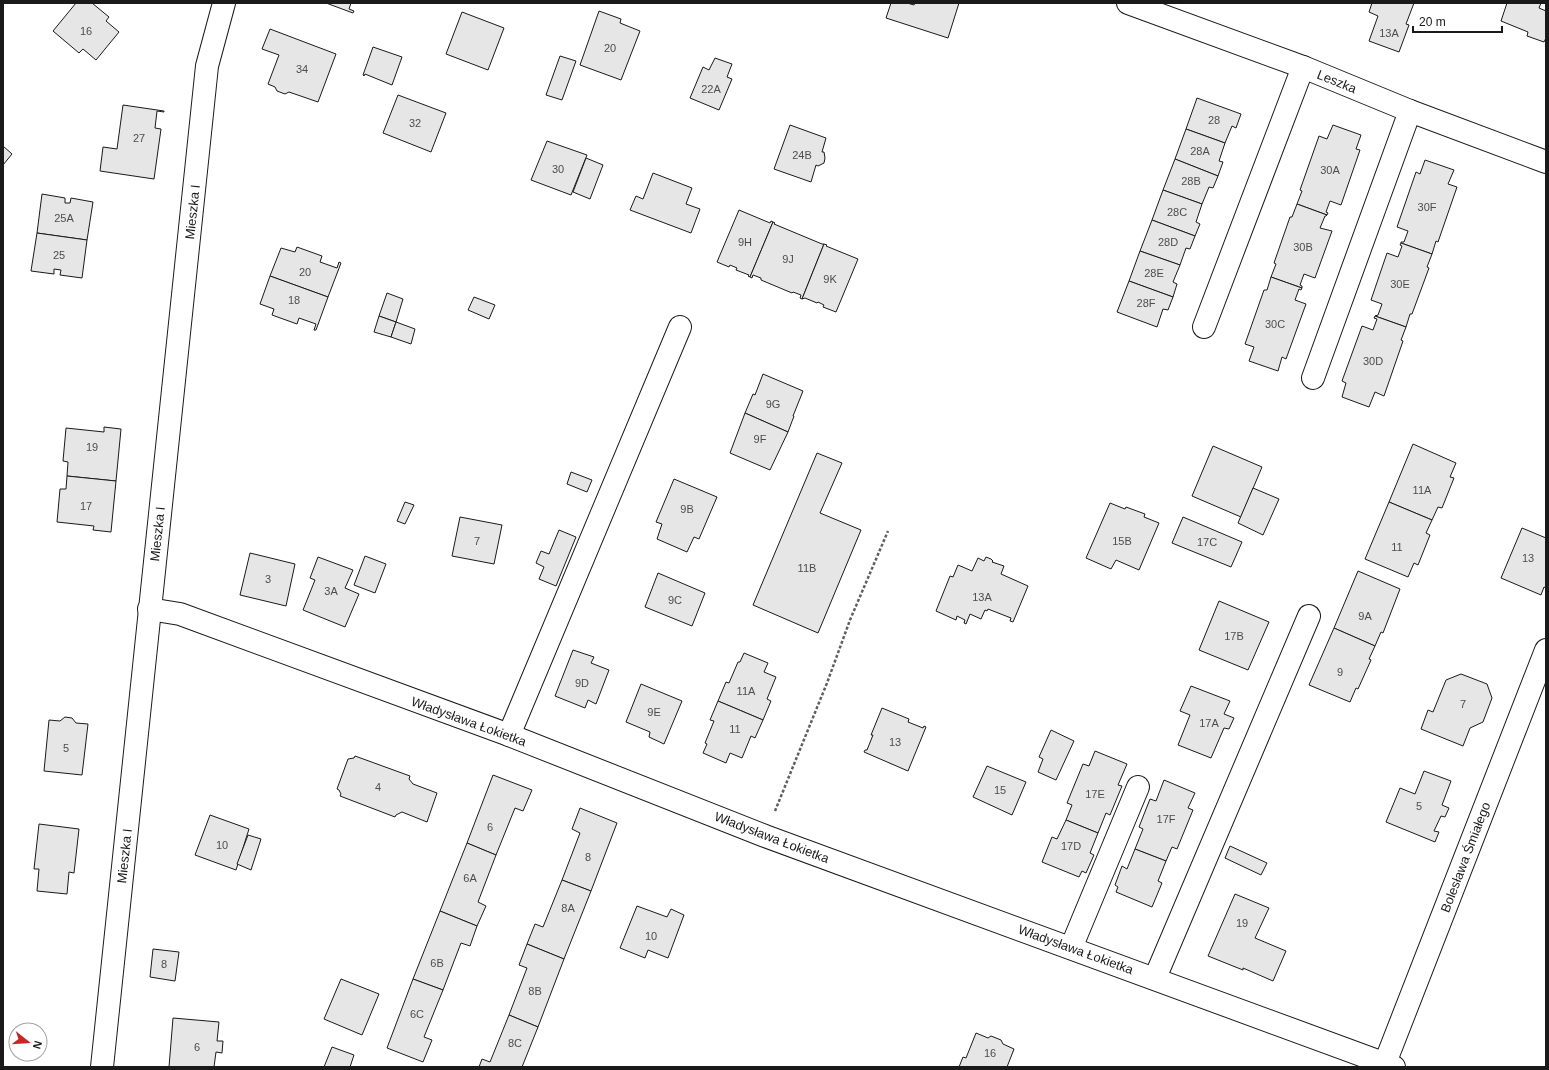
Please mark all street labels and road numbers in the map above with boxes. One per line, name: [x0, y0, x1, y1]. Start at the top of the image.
street label: Leszka: [1315, 67, 1359, 96]
street label: Mieszka I: [182, 184, 203, 240]
street label: Mieszka I: [147, 506, 168, 562]
street label: Władysława Łokietka: [409, 694, 529, 750]
street label: Bolesława Śmiałego: [1437, 800, 1493, 915]
street label: Władysława Łokietka: [712, 809, 832, 866]
street label: Mieszka I: [114, 828, 135, 884]
street label: Władysława Łokietka: [1016, 922, 1136, 978]

